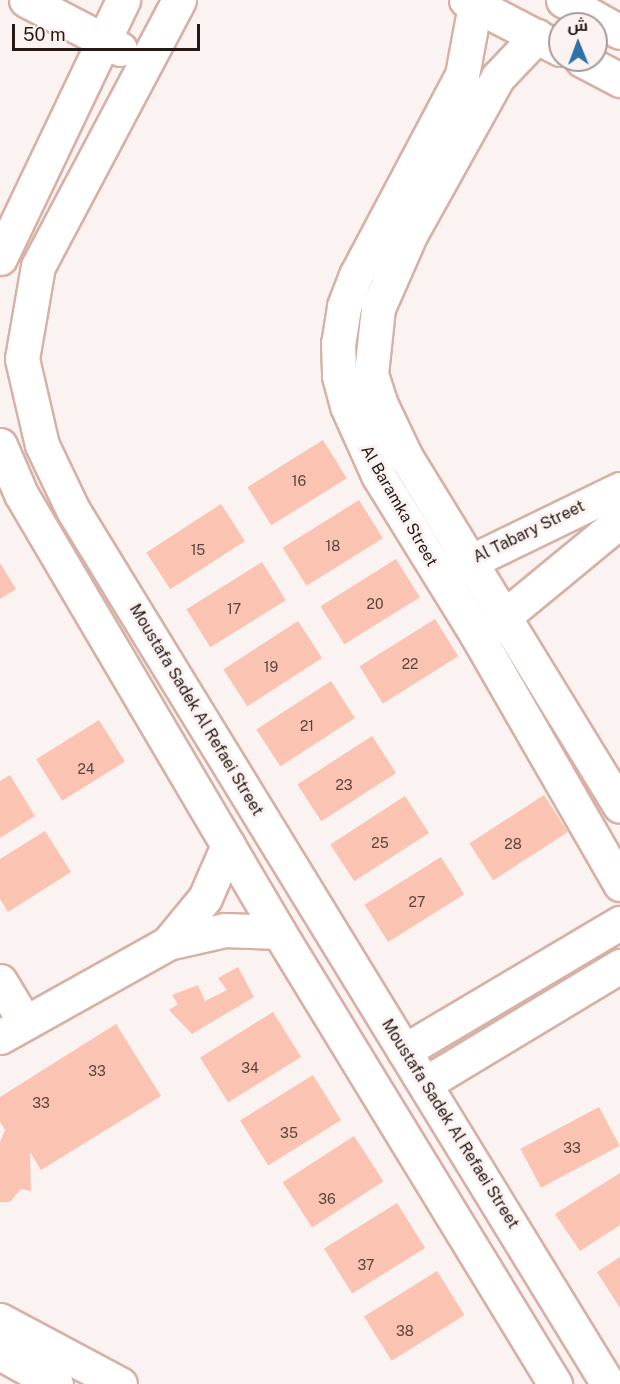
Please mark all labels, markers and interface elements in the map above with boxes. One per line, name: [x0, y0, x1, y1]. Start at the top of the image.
scale bar: [15, 12, 202, 50]
north arrow: [548, 12, 608, 72]
text: ش: [567, 16, 588, 35]
text: 50 m: [23, 24, 66, 45]
street label: Al Baramka Street: [357, 442, 441, 570]
house number: 16: [292, 473, 306, 489]
street label: Al Tabary Street: [470, 497, 588, 567]
house number: 18: [326, 538, 340, 554]
house number: 15: [191, 542, 205, 558]
house number: 20: [367, 596, 383, 612]
street label: Moustafa Sadek Al Refaei Street: [125, 601, 267, 819]
house number: 17: [227, 601, 241, 617]
house number: 22: [402, 656, 418, 672]
house number: 19: [264, 659, 278, 675]
house number: 21: [300, 718, 314, 734]
house number: 24: [77, 761, 95, 777]
house number: 23: [335, 777, 353, 793]
house number: 25: [371, 835, 389, 851]
house number: 28: [504, 836, 522, 852]
house number: 27: [409, 894, 425, 910]
street label: Moustafa Sadek Al Refaei Street: [377, 1016, 523, 1232]
house number: 34: [241, 1060, 259, 1076]
house number: 33: [88, 1063, 106, 1079]
house number: 33: [32, 1095, 50, 1111]
house number: 35: [280, 1125, 298, 1141]
house number: 33: [563, 1140, 581, 1156]
house number: 36: [318, 1191, 336, 1207]
house number: 37: [358, 1257, 374, 1273]
house number: 38: [396, 1323, 414, 1339]

